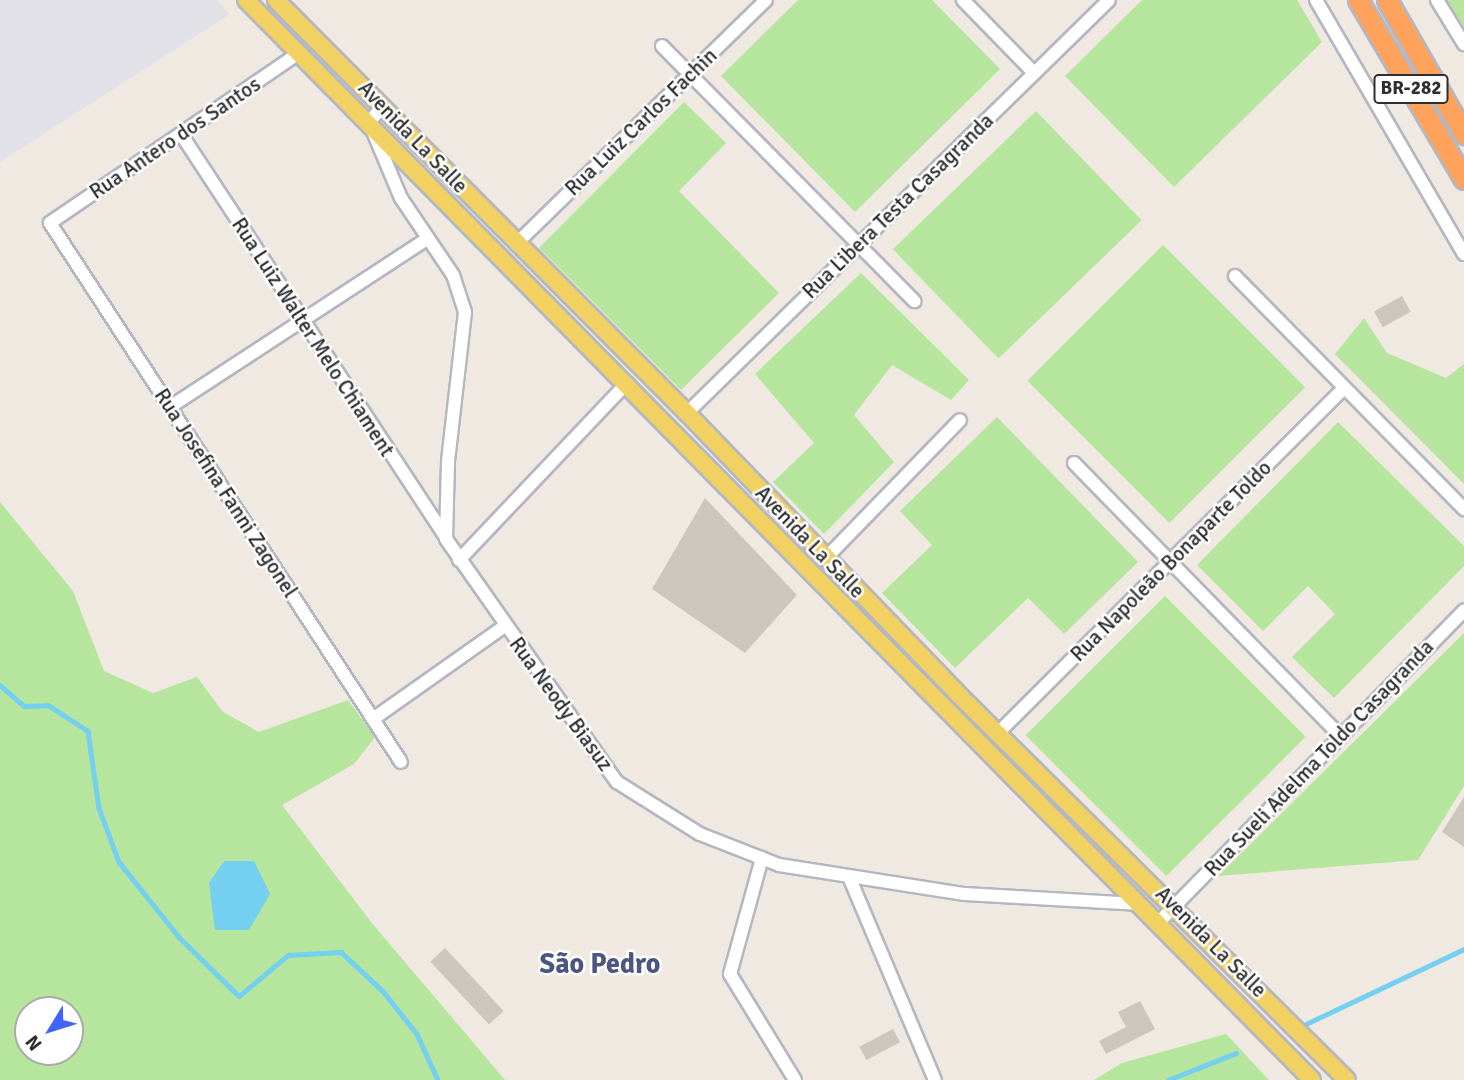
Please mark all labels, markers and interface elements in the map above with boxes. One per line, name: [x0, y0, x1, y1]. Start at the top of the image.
street label: Rua Luiz Carlos Fachin: [560, 43, 722, 201]
street label: Rua Antero dos Santos: [85, 71, 265, 205]
road number: BR-282: [1372, 74, 1450, 104]
street label: Avenida La Salle: [353, 76, 473, 198]
street label: Rua Libera Testa Casagranda: [797, 108, 999, 304]
street label: Rua Luiz Walter Melo Chiament: [226, 213, 400, 461]
street label: Rua Josefina Fanni Zagonel: [149, 384, 303, 602]
street label: Rua Napoleão Bonaparte Toldo: [1065, 455, 1277, 667]
street label: Avenida La Salle: [750, 481, 870, 603]
street label: Rua Neody Biasuz: [504, 632, 618, 776]
street label: Rua Sueli Adelma Toldo Casagranda: [1199, 634, 1439, 882]
street label: Avenida La Salle: [1150, 881, 1272, 1003]
district label: São Pedro: [540, 947, 660, 981]
north arrow: [14, 996, 84, 1066]
text: N: [21, 1030, 48, 1055]

